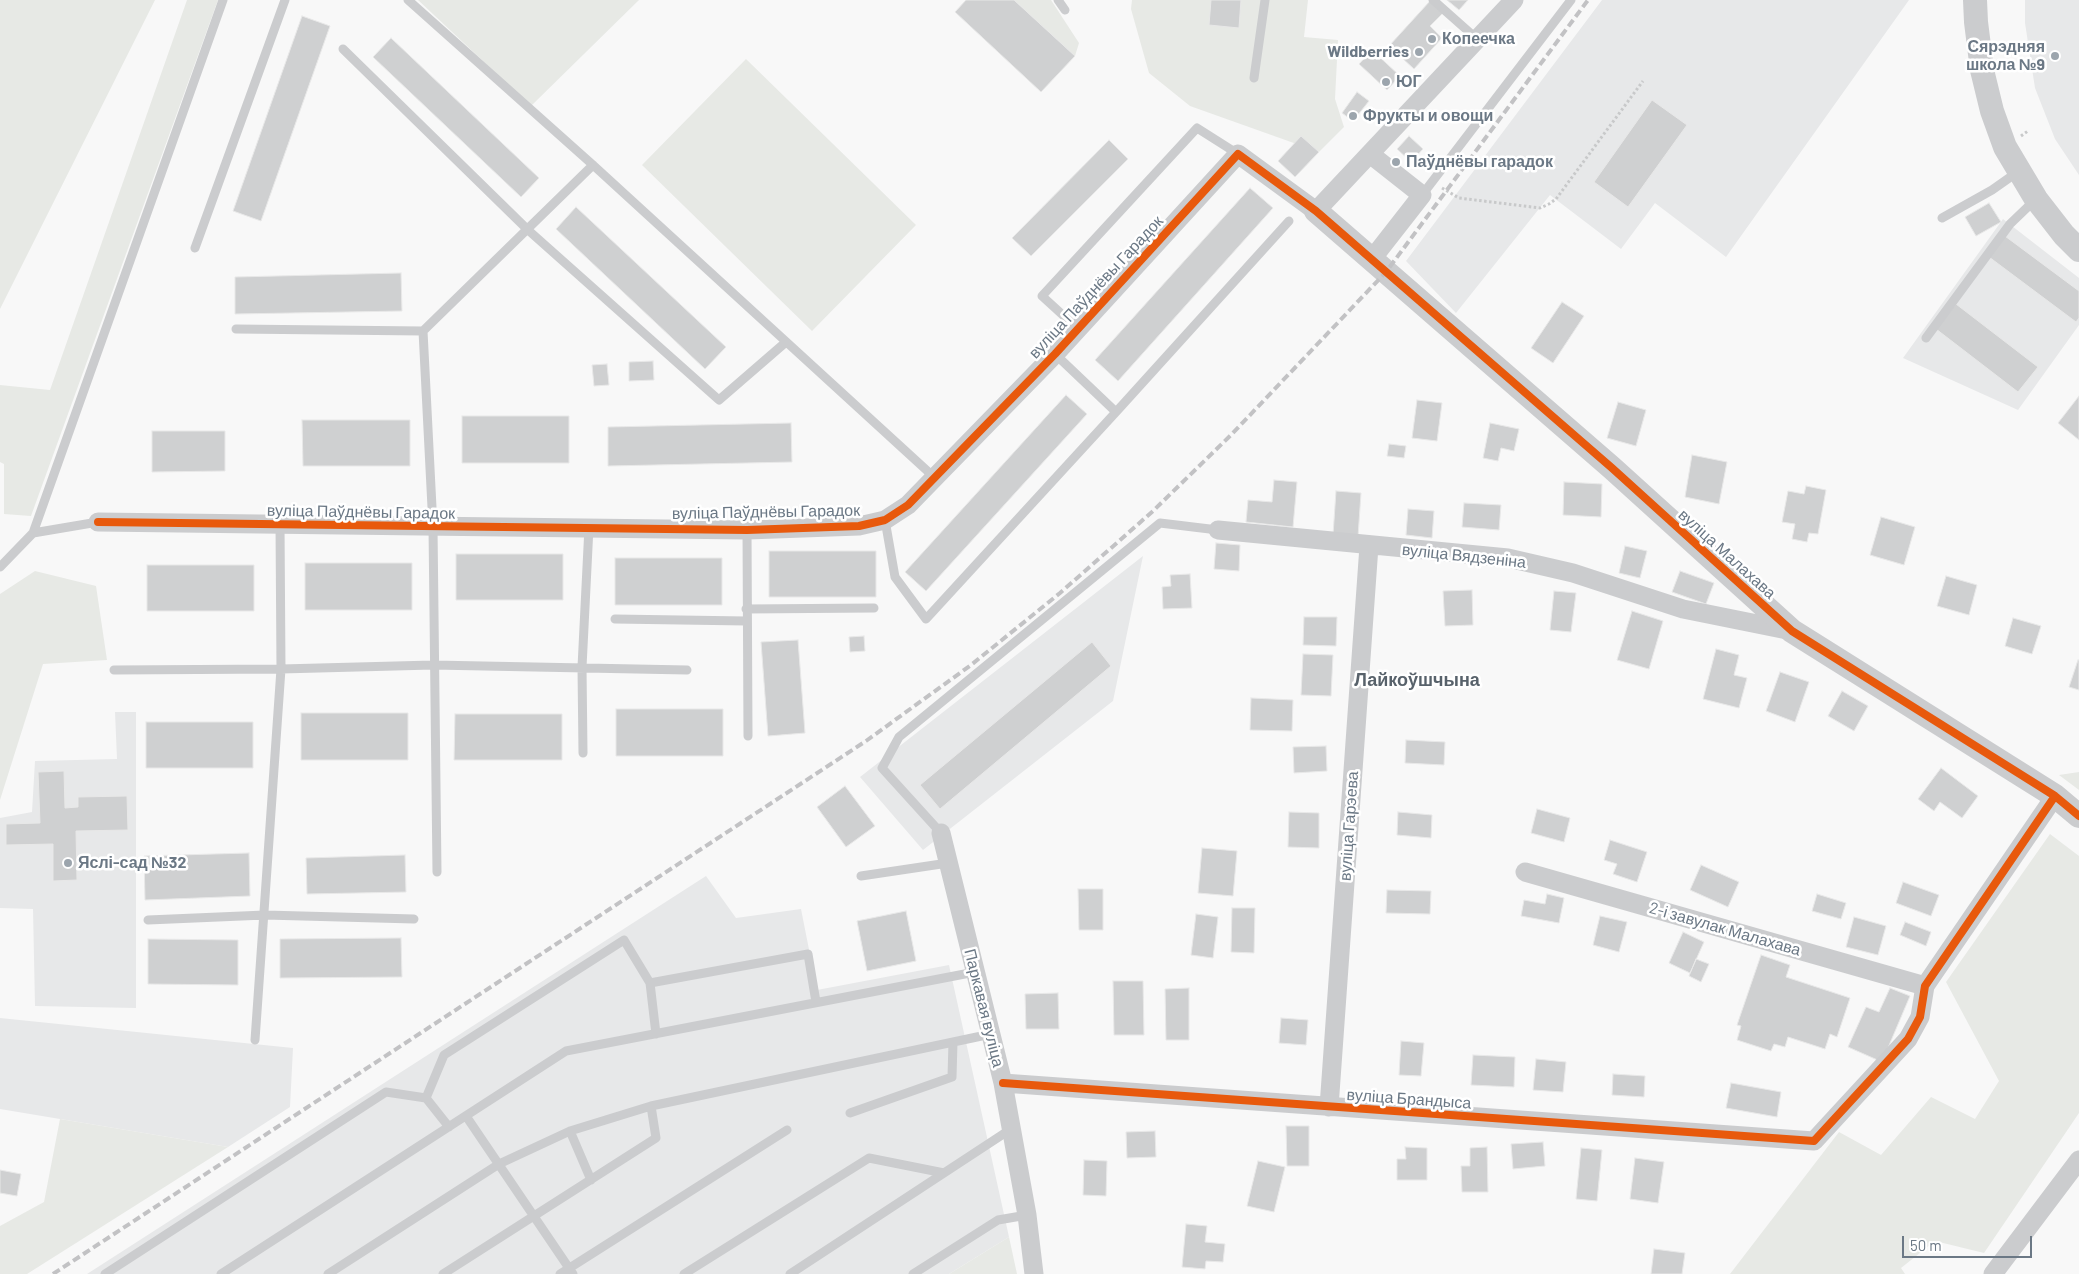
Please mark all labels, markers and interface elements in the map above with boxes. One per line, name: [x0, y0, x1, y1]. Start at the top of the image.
place label: Копеечка: [1442, 29, 1515, 49]
marker: Копеечка: [1426, 33, 1438, 45]
place label: Сярэдняя школа №9: [1966, 37, 2045, 75]
place label: Wildberries: [1327, 42, 1409, 62]
marker: Wildberries: [1413, 46, 1425, 58]
marker: Сярэдняя школа №9: [2049, 50, 2061, 62]
place label: ЮГ: [1396, 72, 1422, 92]
marker: ЮГ: [1380, 76, 1392, 88]
place label: Фрукты и овощи: [1363, 106, 1493, 126]
marker: Фрукты и овощи: [1347, 110, 1359, 122]
place label: Паўднёвы гарадок: [1406, 152, 1553, 172]
marker: Паўднёвы гарадок: [1390, 156, 1402, 168]
street label: вуліца Паўднёвы Гарадок: [1025, 212, 1167, 362]
street label: вуліца Паўднёвы Гарадок: [267, 501, 455, 523]
street label: вуліца Паўднёвы Гарадок: [672, 501, 860, 523]
street label: вуліца Малахава: [1674, 505, 1780, 603]
street label: вуліца Вядзеніна: [1401, 540, 1527, 572]
district label: Лайкоўшчына: [1354, 669, 1480, 691]
street label: вуліца Гарэева: [1336, 770, 1362, 882]
place label: Яслі-сад №32: [78, 853, 186, 873]
marker: Яслі-сад №32: [62, 857, 74, 869]
street label: 2-і завулак Малахава: [1647, 898, 1803, 960]
street label: Паркавая вуліца: [960, 947, 1008, 1069]
street label: вуліца Брандыса: [1346, 1085, 1472, 1113]
scale bar: [1904, 1226, 2034, 1258]
text: 50 m: [1910, 1236, 1942, 1254]

